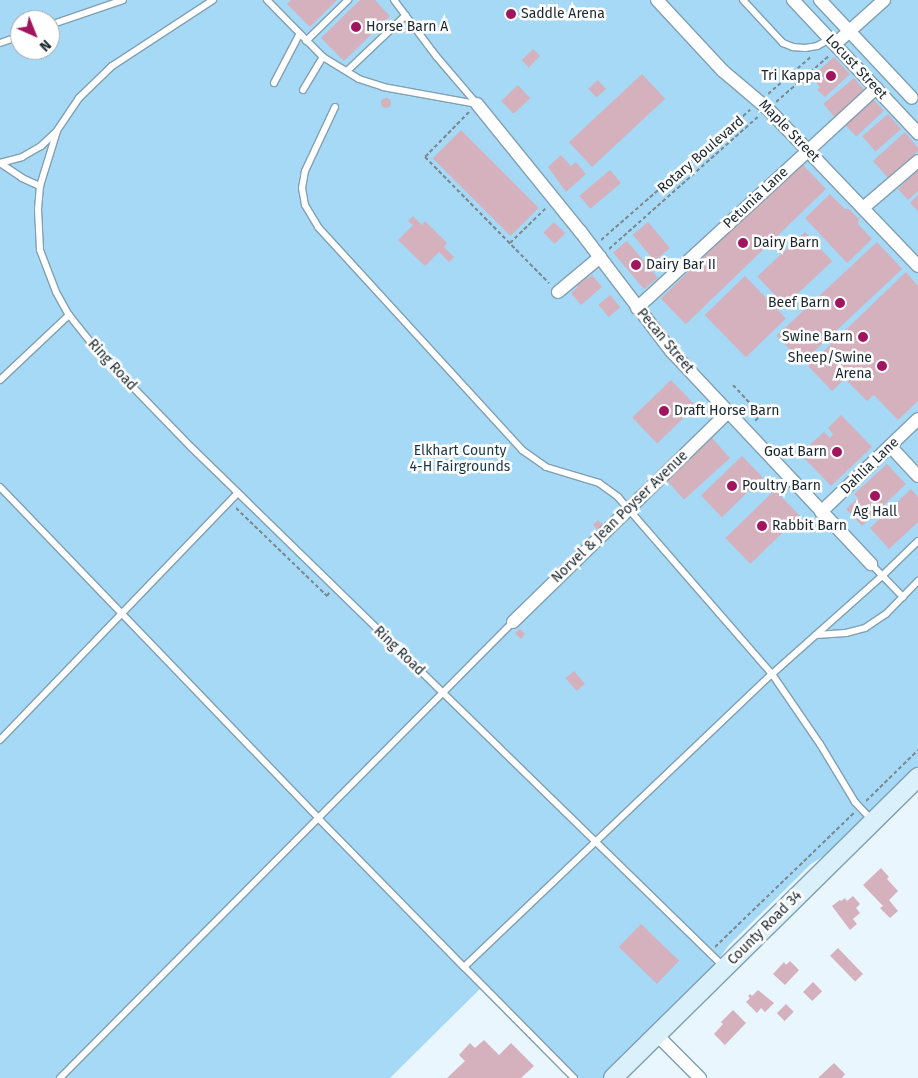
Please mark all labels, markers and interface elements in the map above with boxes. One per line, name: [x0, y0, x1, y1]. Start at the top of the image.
place label: Saddle Arena: [521, 6, 605, 22]
marker: Saddle Arena: [505, 8, 517, 20]
north arrow: [10, 10, 60, 60]
place label: Horse Barn A: [366, 19, 448, 35]
marker: Horse Barn A: [350, 21, 362, 33]
street label: Locust Street: [822, 31, 890, 103]
text: N: [36, 36, 54, 55]
place label: Tri Kappa: [761, 68, 821, 84]
marker: Tri Kappa: [825, 70, 837, 82]
street label: Maple Street: [755, 96, 823, 166]
street label: Rotary Boulevard: [654, 113, 748, 197]
street label: Petunia Lane: [720, 164, 792, 232]
place label: Dairy Barn: [753, 235, 819, 251]
marker: Dairy Barn: [737, 237, 749, 249]
place label: Dairy Bar II: [646, 257, 716, 273]
marker: Dairy Bar II: [630, 259, 642, 271]
place label: Beef Barn: [768, 295, 830, 311]
marker: Beef Barn: [834, 297, 846, 309]
street label: Pecan Street: [633, 305, 697, 377]
place label: Swine Barn: [782, 329, 853, 345]
marker: Swine Barn: [857, 331, 869, 343]
street label: Ring Road: [84, 336, 140, 394]
place label: Sheep/Swine Arena: [788, 350, 872, 382]
marker: Sheep/Swine Arena: [876, 360, 888, 372]
place label: Draft Horse Barn: [674, 403, 780, 419]
marker: Draft Horse Barn: [658, 405, 670, 417]
street label: Dahlia Lane: [837, 434, 903, 498]
park label: Elkhart County 4-H Fairgrounds: [410, 443, 510, 476]
place label: Goat Barn: [764, 444, 827, 460]
marker: Goat Barn: [831, 446, 843, 458]
street label: Norvel & Jean Poyser Avenue: [548, 447, 692, 587]
place label: Poultry Barn: [742, 478, 821, 494]
marker: Poultry Barn: [726, 480, 738, 492]
marker: Ag Hall: [869, 490, 881, 502]
place label: Ag Hall: [853, 504, 897, 520]
place label: Rabbit Barn: [772, 518, 847, 534]
marker: Rabbit Barn: [756, 520, 768, 532]
street label: Ring Road: [370, 623, 428, 679]
street label: County Road 34: [724, 887, 806, 969]

